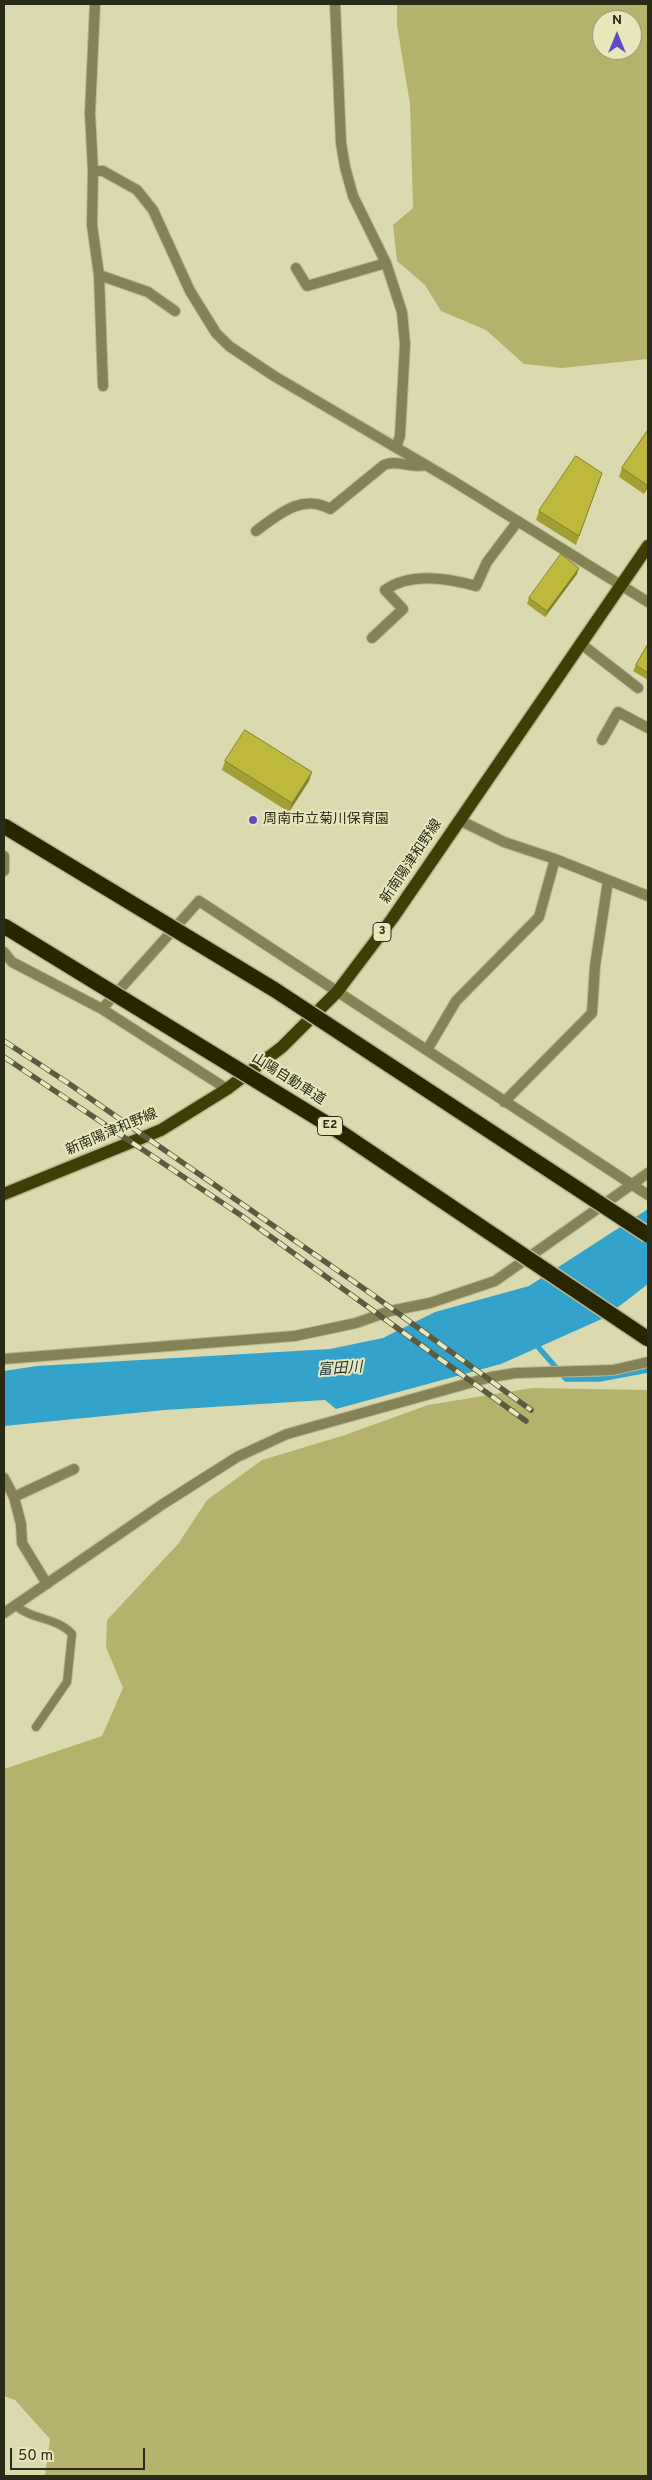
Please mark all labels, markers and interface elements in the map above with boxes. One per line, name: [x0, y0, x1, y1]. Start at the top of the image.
north arrow: [592, 10, 642, 60]
text: N: [612, 12, 622, 29]
place label: 周南市立菊川保育園: [263, 812, 389, 828]
marker: 周南市立菊川保育園: [247, 814, 259, 826]
street label: 新南陽津和野線: [378, 817, 446, 907]
road number: 3: [373, 922, 391, 942]
street label: 山陽自動車道: [248, 1051, 328, 1109]
street label: 新南陽津和野線: [64, 1106, 160, 1160]
road number: E2: [318, 1116, 342, 1136]
water label: 富田川: [317, 1359, 363, 1381]
scale bar: [12, 2438, 148, 2470]
text: 50 m: [18, 2447, 53, 2466]

